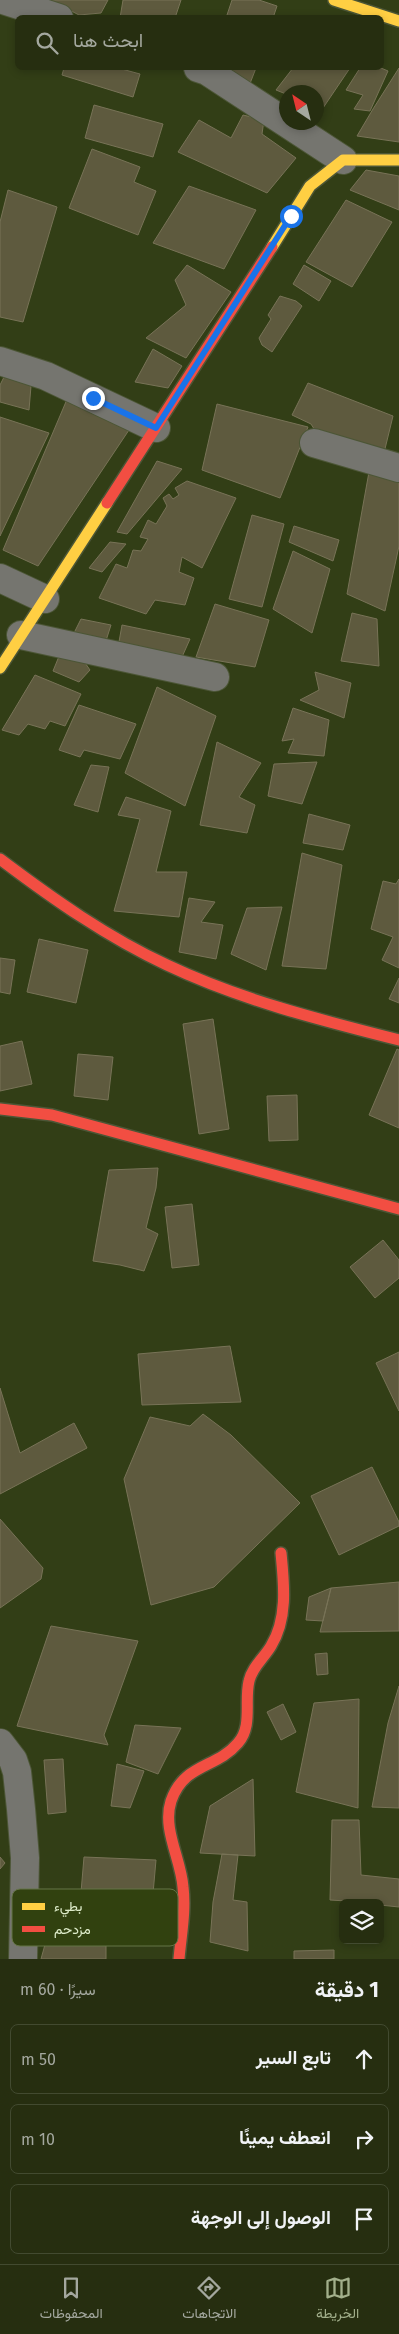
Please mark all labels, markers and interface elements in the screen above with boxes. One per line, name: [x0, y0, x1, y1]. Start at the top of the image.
search box: [15, 15, 384, 70]
icon: search: [33, 29, 61, 57]
text: ابحث هنا: [73, 29, 143, 52]
north arrow: [279, 85, 324, 130]
route start: [280, 205, 303, 228]
route end: [82, 387, 105, 410]
legend: [12, 1889, 178, 1946]
text: بطيء: [54, 1898, 82, 1918]
map controls: [339, 1899, 384, 1944]
button: layers: [339, 1899, 384, 1944]
text: مزدحم: [54, 1921, 91, 1938]
text: 1 دقيقة: [315, 1977, 379, 2003]
text: سيرًا · 60 m: [20, 1980, 96, 1999]
icon: ahead: [350, 2045, 378, 2073]
text: تابع السير: [256, 2046, 331, 2069]
text: 50 m: [21, 2050, 56, 2069]
icon: right: [350, 2125, 378, 2153]
text: انعطف يمينًا: [239, 2126, 331, 2149]
text: 10 m: [21, 2130, 55, 2149]
icon: arrive: [350, 2205, 378, 2233]
text: الوصول إلى الوجهة: [191, 2206, 331, 2229]
tab: المحفوظات: [40, 2274, 103, 2326]
tab: الاتجاهات: [182, 2274, 237, 2326]
tab: الخريطة: [316, 2274, 359, 2326]

